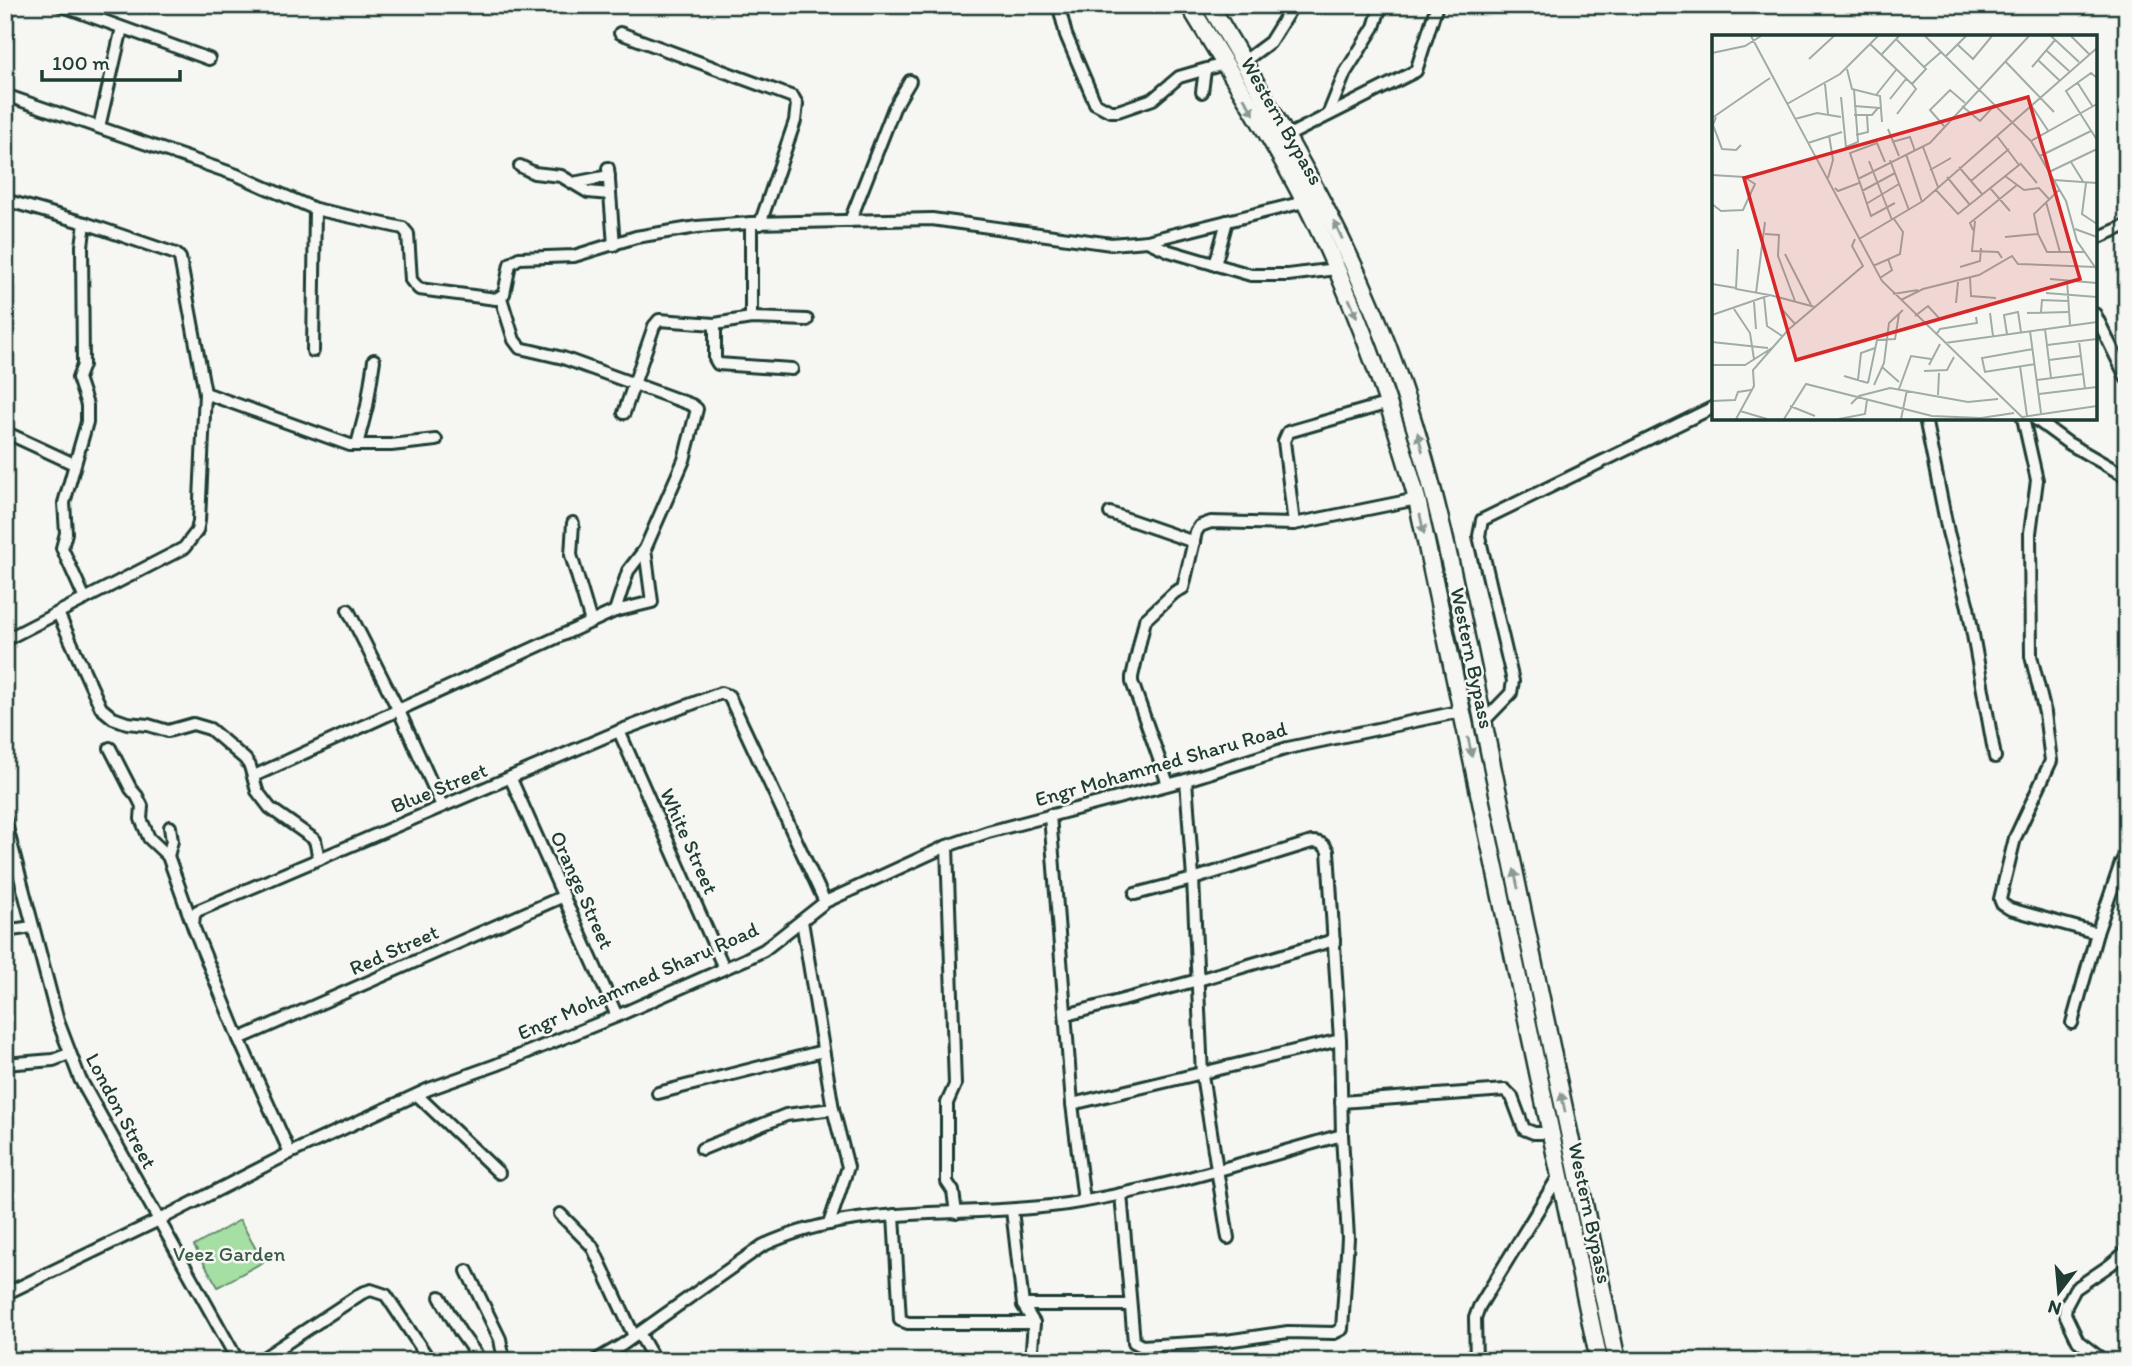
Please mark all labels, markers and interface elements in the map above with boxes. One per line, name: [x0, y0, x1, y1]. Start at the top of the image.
inset map: [1712, 35, 2097, 420]
scale bar: [42, 38, 180, 82]
text: 100 m: [52, 50, 110, 75]
street label: Western Bypass: [1236, 52, 1329, 189]
one-way arrow: [1243, 96, 1256, 115]
one-way arrow: [1332, 220, 1344, 240]
one-way arrow: [1347, 298, 1359, 318]
one-way arrow: [1414, 431, 1424, 452]
one-way arrow: [1417, 513, 1428, 535]
street label: Western Bypass: [1445, 585, 1500, 731]
street label: Engr Mohammed Sharu Road: [1032, 715, 1290, 812]
one-way arrow: [1465, 736, 1476, 758]
street label: Blue Street: [387, 757, 491, 818]
street label: White Street: [655, 784, 724, 898]
street label: Orange Street: [545, 827, 620, 953]
one-way arrow: [1511, 868, 1522, 890]
street label: Engr Mohammed Sharu Road: [513, 916, 763, 1045]
street label: Red Street: [345, 919, 442, 980]
street label: London Street: [80, 1049, 162, 1173]
one-way arrow: [1557, 1091, 1568, 1113]
street label: Western Bypass: [1563, 1140, 1618, 1286]
park label: Veez Garden: [173, 1241, 285, 1266]
north arrow: [2024, 1258, 2094, 1328]
text: N: [2045, 1295, 2064, 1321]

